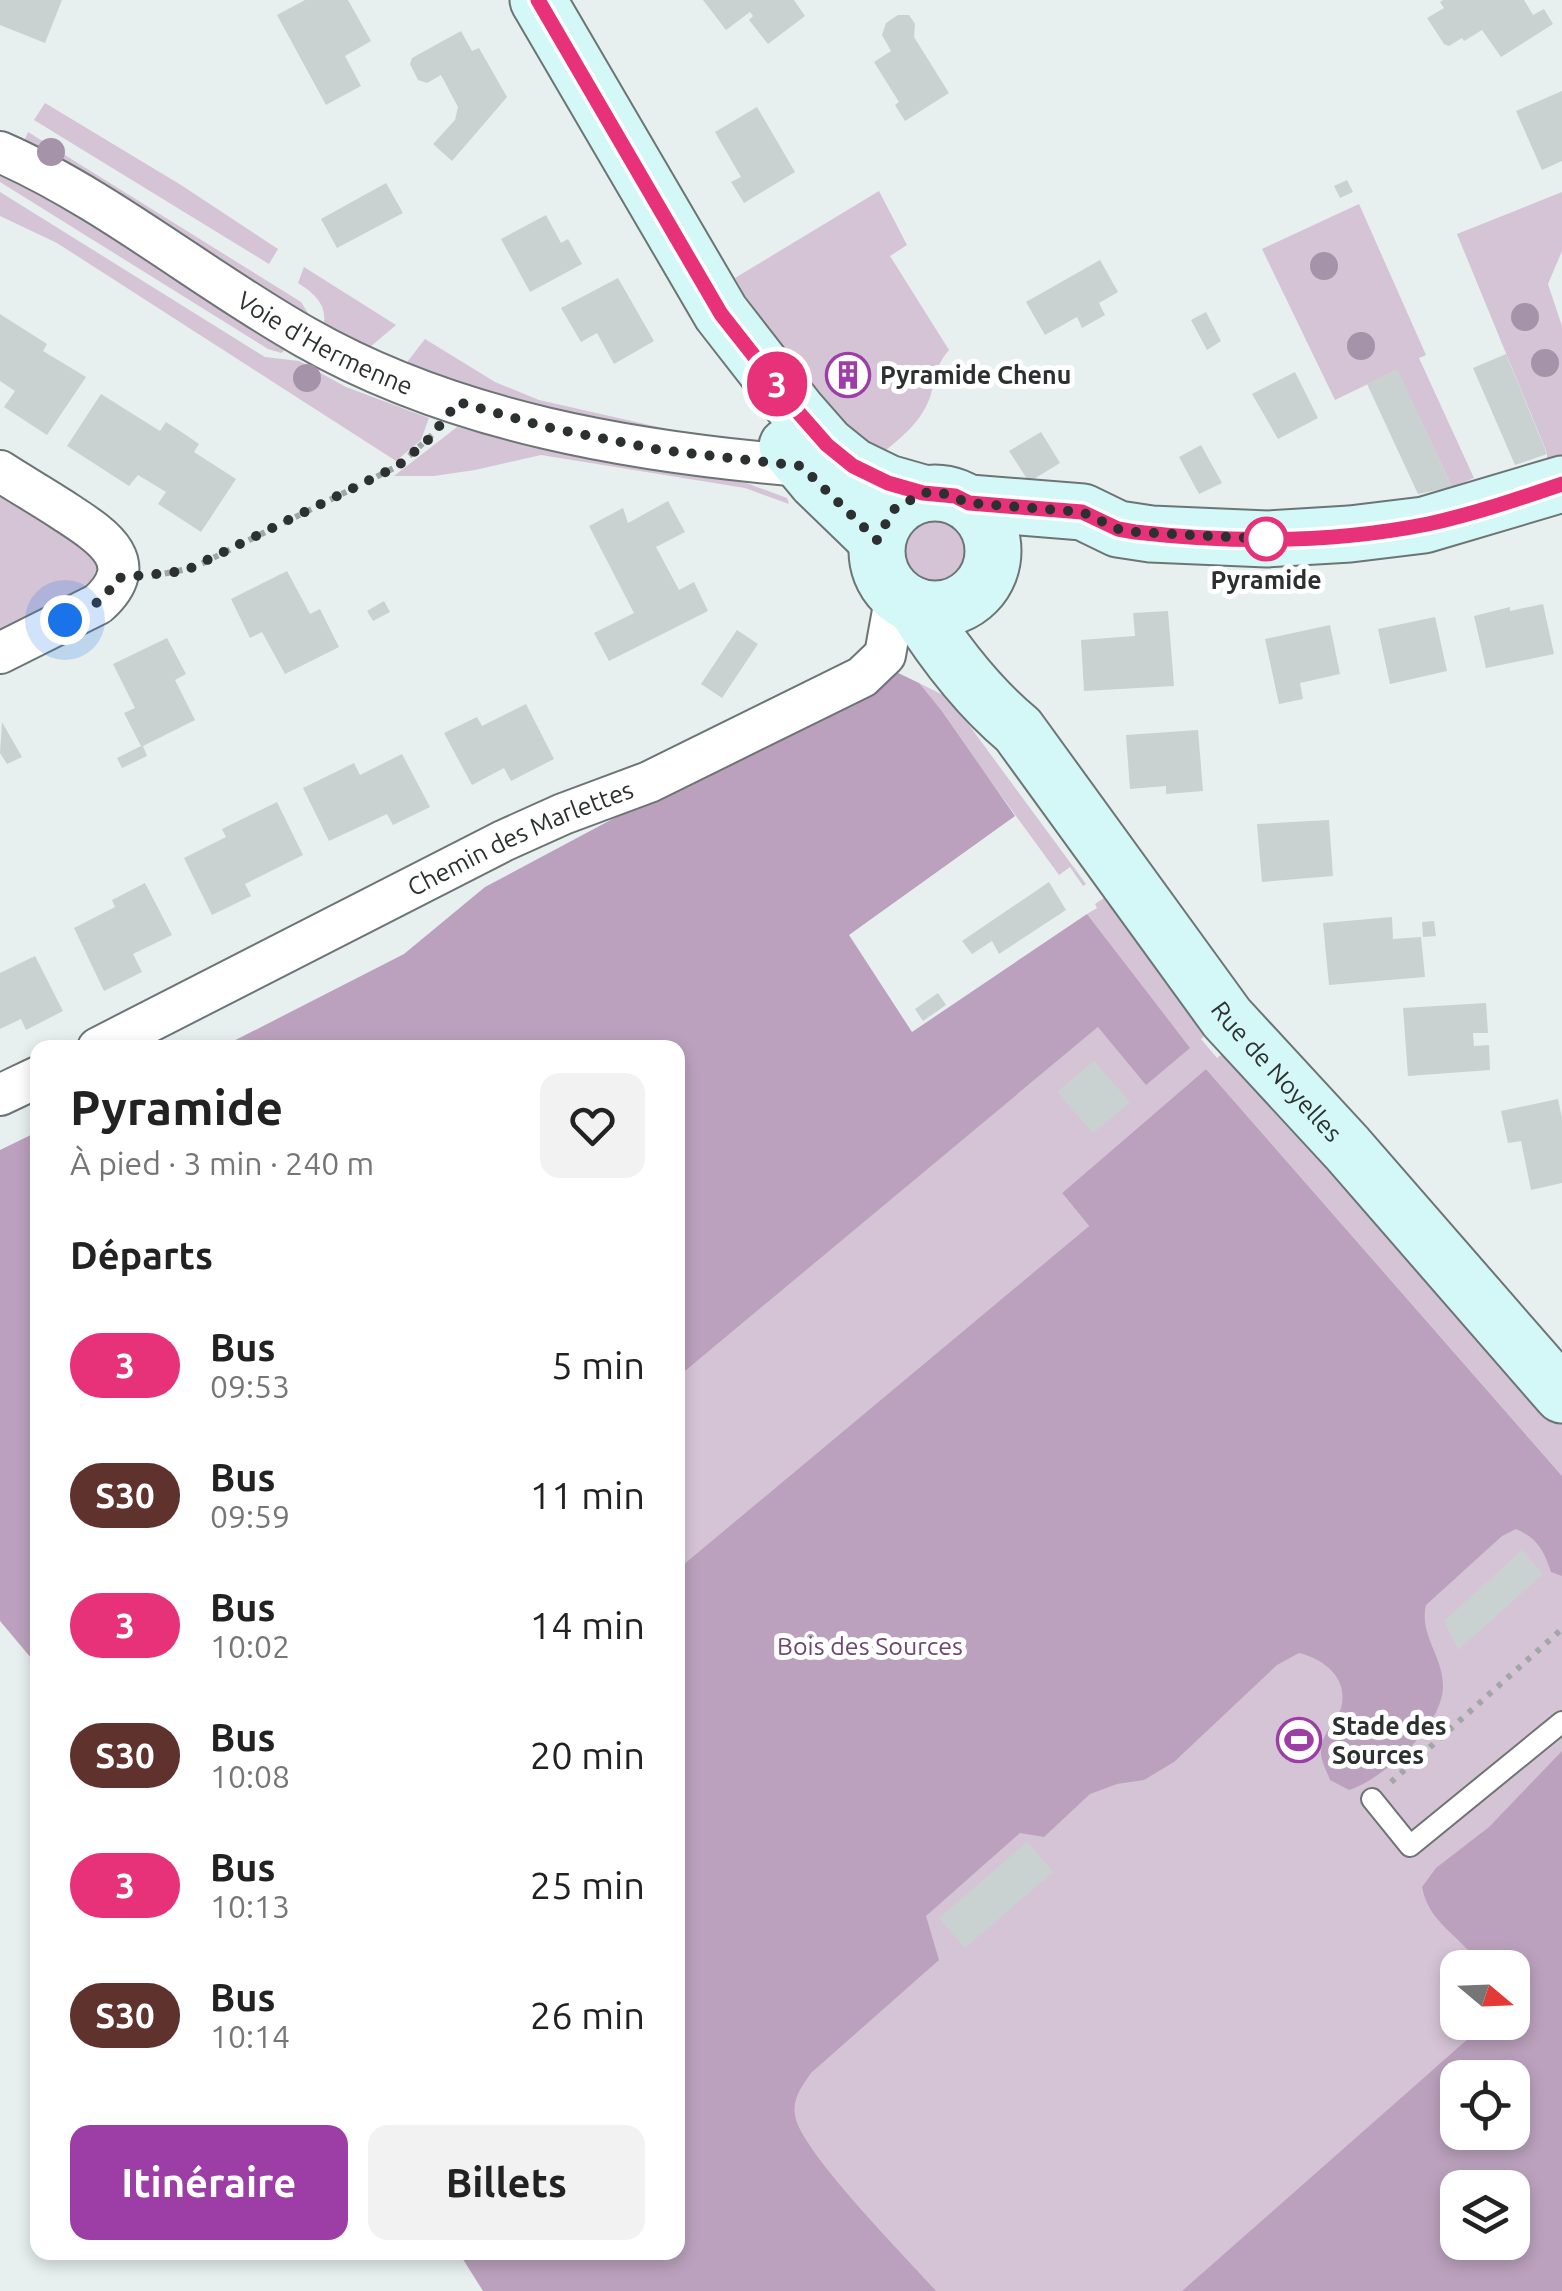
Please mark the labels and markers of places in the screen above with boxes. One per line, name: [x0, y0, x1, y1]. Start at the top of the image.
building icon: Pyramide Chenu: [825, 352, 871, 398]
place label: Pyramide Chenu: [880, 361, 1071, 389]
marker: Pyramide: [1245, 518, 1287, 560]
place label: Pyramide: [1210, 566, 1322, 594]
place label: Stade des Sources: [1332, 1712, 1447, 1769]
sports icon: Stade des Sources: [1276, 1717, 1322, 1763]

